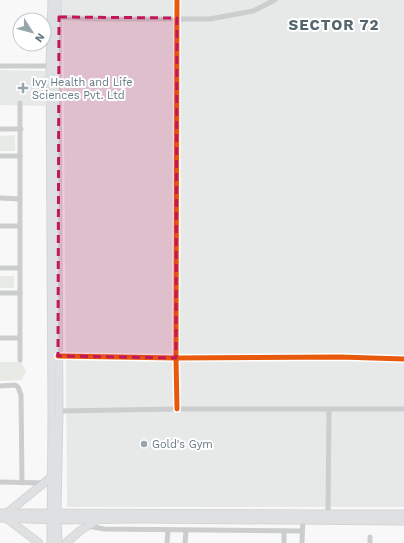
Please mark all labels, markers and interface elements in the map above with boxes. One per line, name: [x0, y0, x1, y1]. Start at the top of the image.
north arrow: [12, 12, 52, 52]
district label: SECTOR 72: [289, 16, 379, 34]
text: N: [32, 30, 47, 45]
place label: Ivy Health and Life Sciences Pvt. Ltd: [32, 76, 133, 102]
marker: Ivy Health and Life Sciences Pvt. Ltd: [17, 82, 29, 94]
place label: Gold's Gym: [152, 438, 213, 451]
marker: Gold's Gym: [139, 439, 149, 449]

